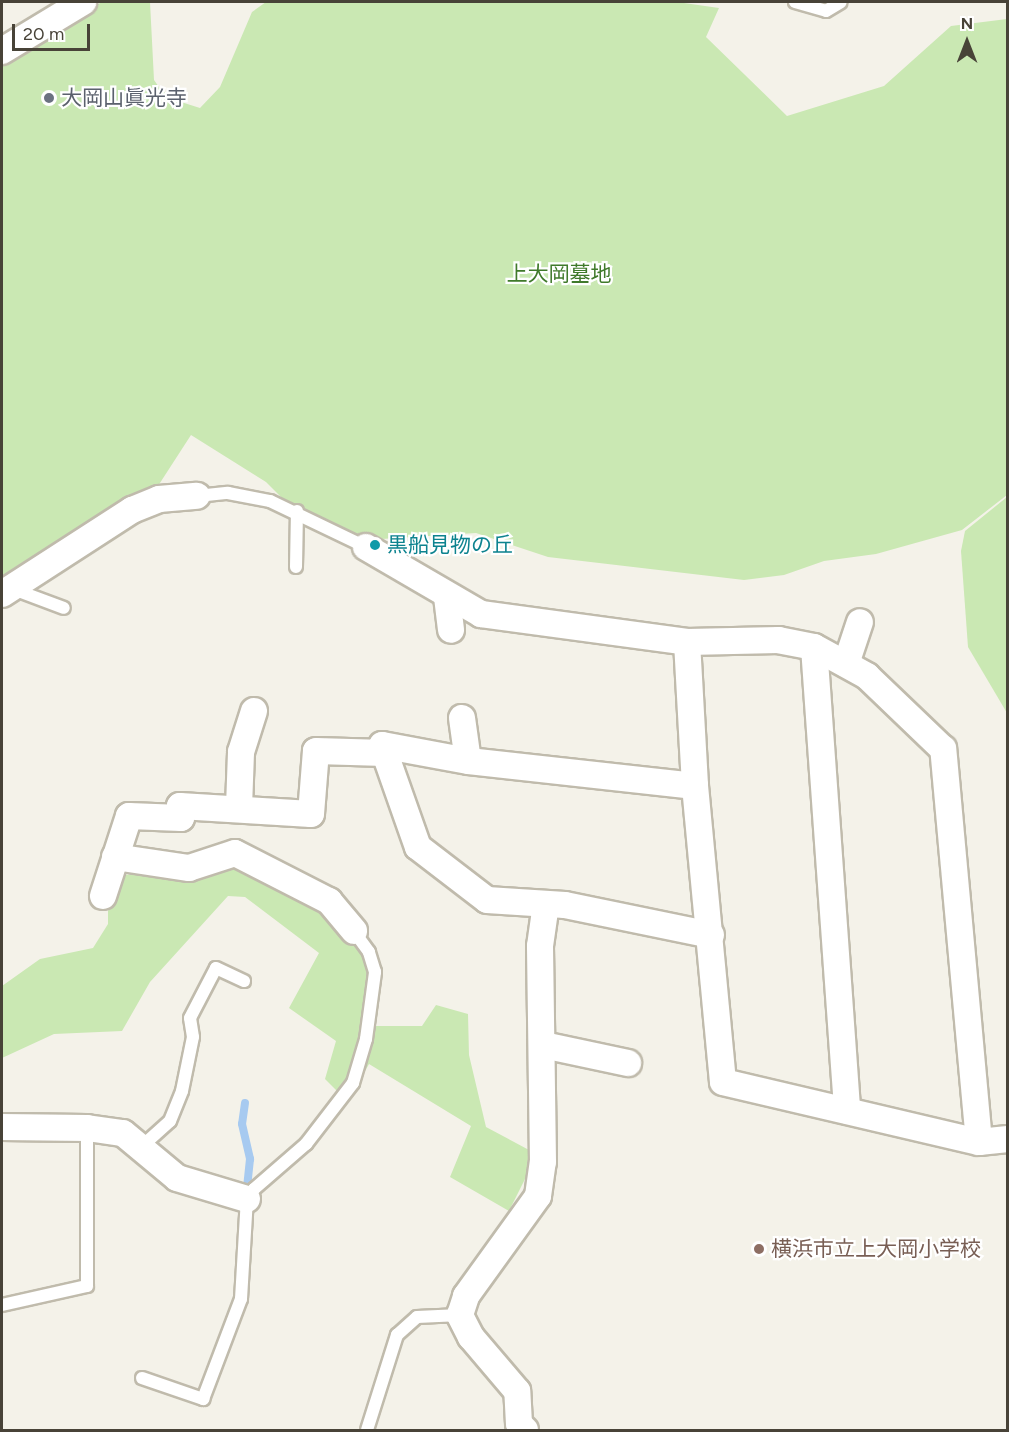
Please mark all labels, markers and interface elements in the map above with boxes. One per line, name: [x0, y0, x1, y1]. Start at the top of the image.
scale bar: [15, 12, 93, 50]
north arrow: [937, 12, 997, 72]
text: N: [961, 14, 973, 33]
text: 20 m: [23, 23, 64, 45]
place label: 大岡山眞光寺: [61, 85, 187, 111]
marker: 大岡山眞光寺: [42, 91, 56, 105]
park label: 上大岡墓地: [507, 261, 611, 287]
place label: 黒船見物の丘: [387, 532, 513, 558]
marker: 黒船見物の丘: [368, 538, 382, 552]
place label: 横浜市立上大岡小学校: [771, 1236, 981, 1262]
marker: 横浜市立上大岡小学校: [752, 1242, 766, 1256]

